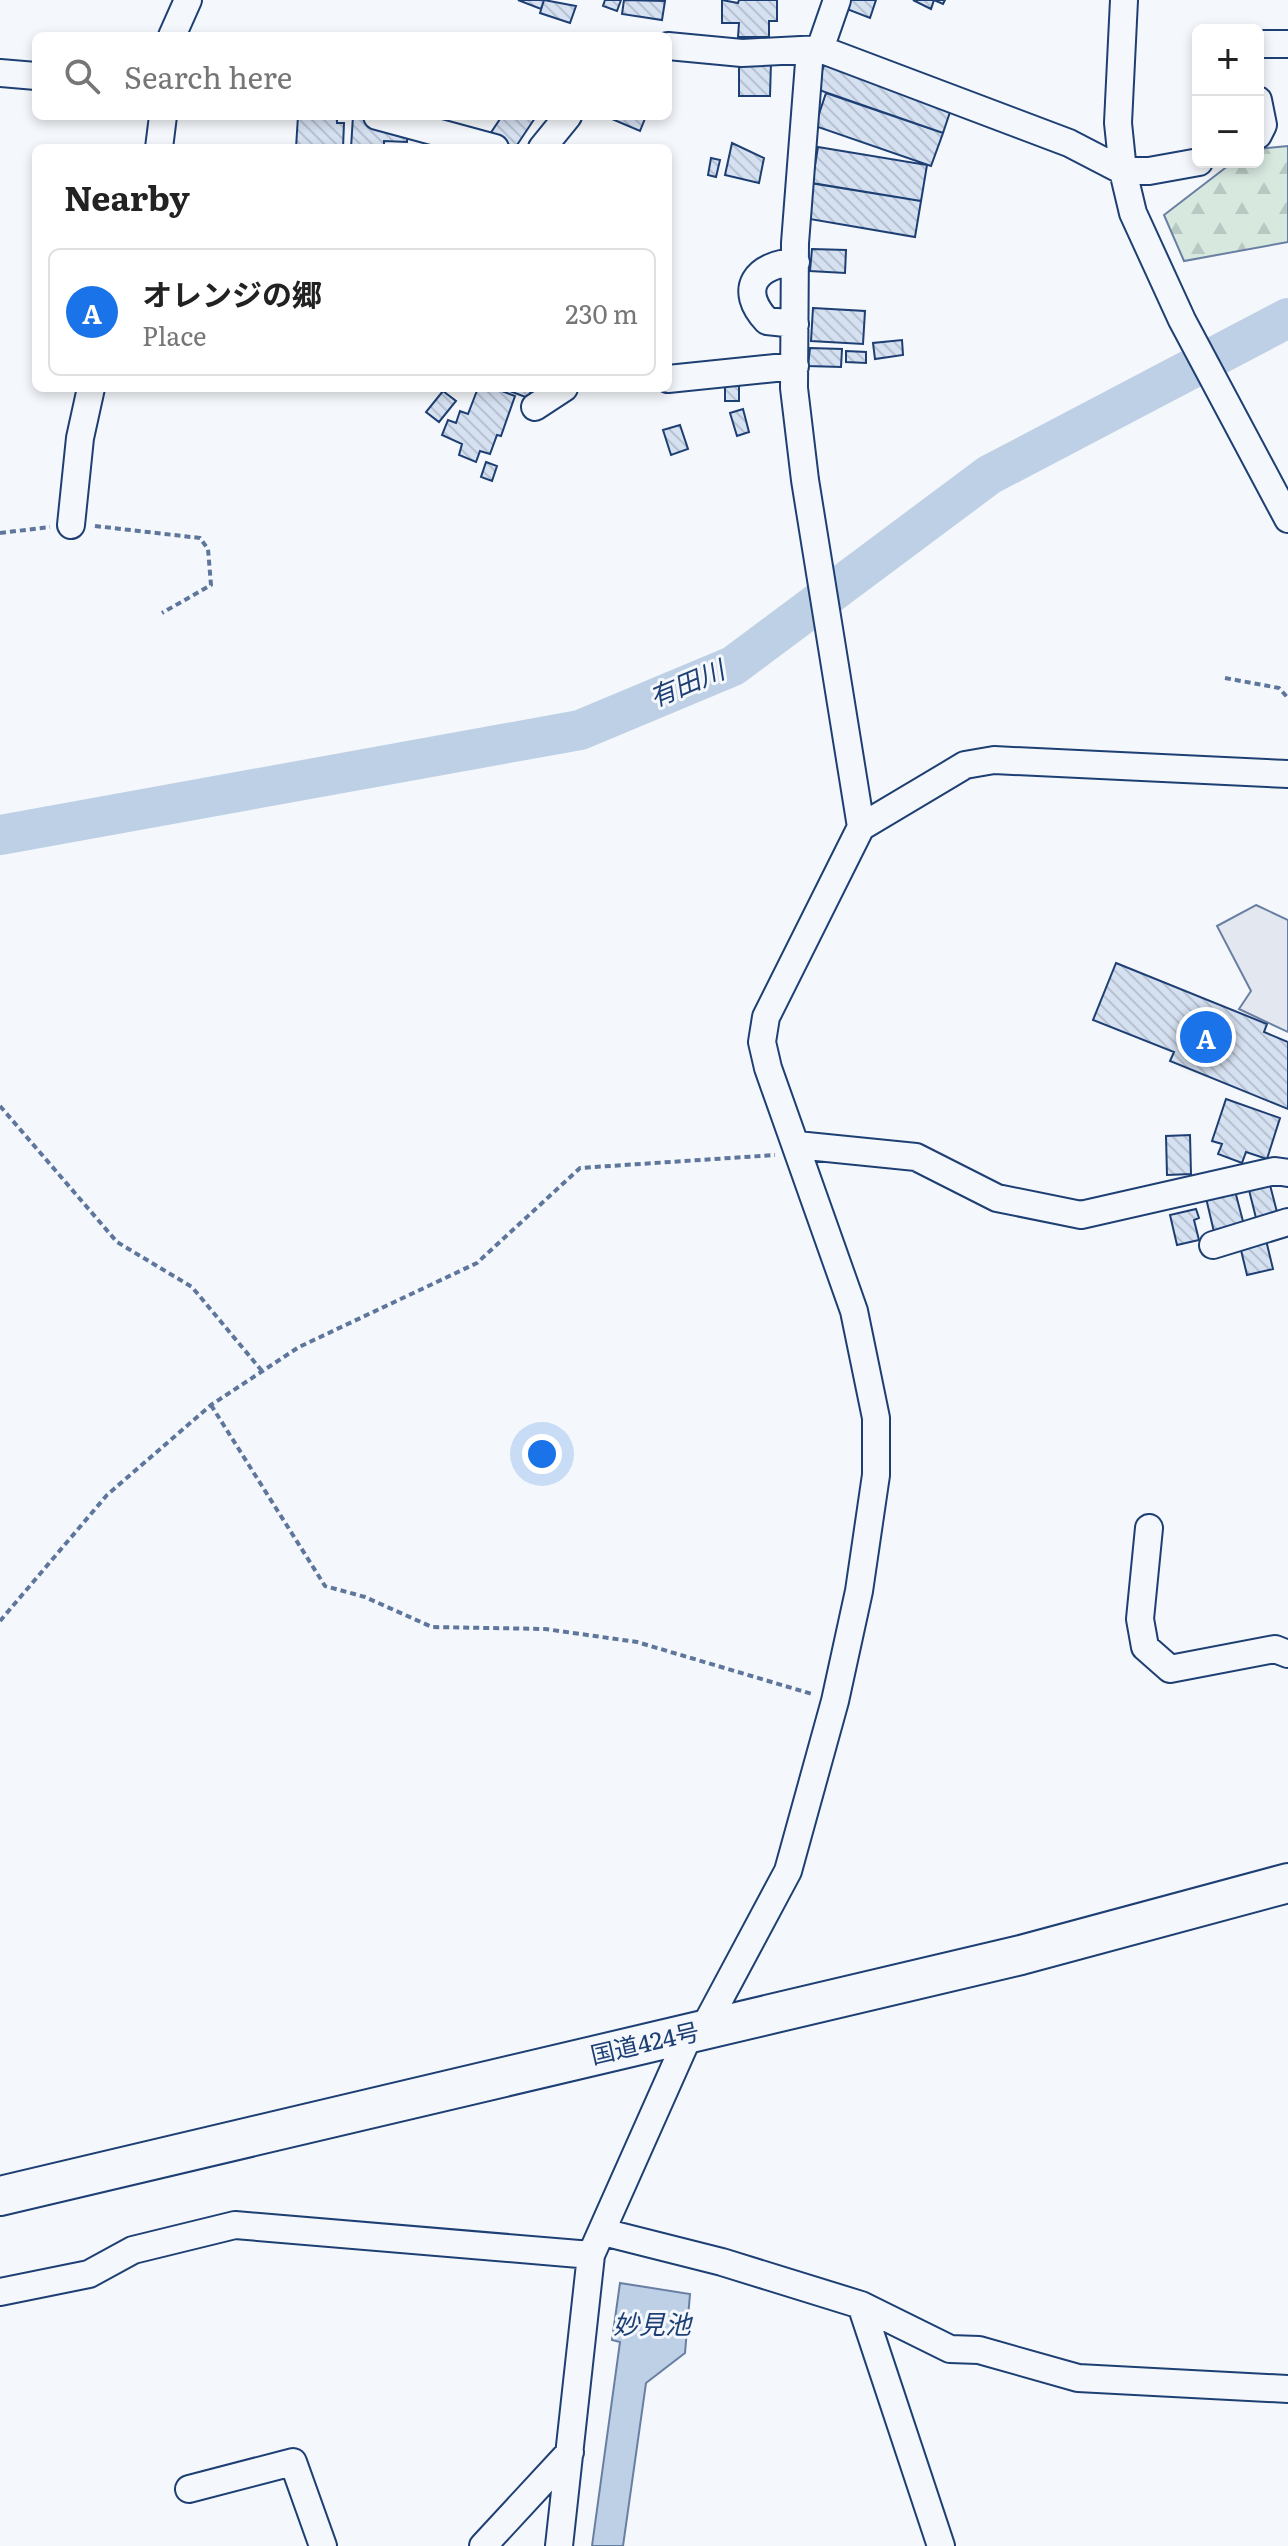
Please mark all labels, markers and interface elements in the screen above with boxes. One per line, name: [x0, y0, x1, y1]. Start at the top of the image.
map controls: [1192, 24, 1264, 168]
button: +: [1192, 24, 1264, 96]
search box: [32, 32, 672, 120]
icon: search: [60, 54, 104, 98]
text: Search here: [124, 54, 292, 98]
button: −: [1192, 96, 1264, 168]
text: Nearby: [64, 171, 190, 221]
text: オレンジの郷: [142, 271, 322, 315]
text: A: [82, 293, 102, 332]
text: 230 m: [565, 293, 638, 332]
text: Place: [142, 315, 207, 354]
water label: 有田川: [642, 647, 732, 715]
pin: A: [1180, 1007, 1232, 1067]
your location: [522, 1434, 562, 1474]
street label: 国道424号: [587, 2012, 702, 2071]
water label: 妙見池: [613, 2303, 694, 2342]

